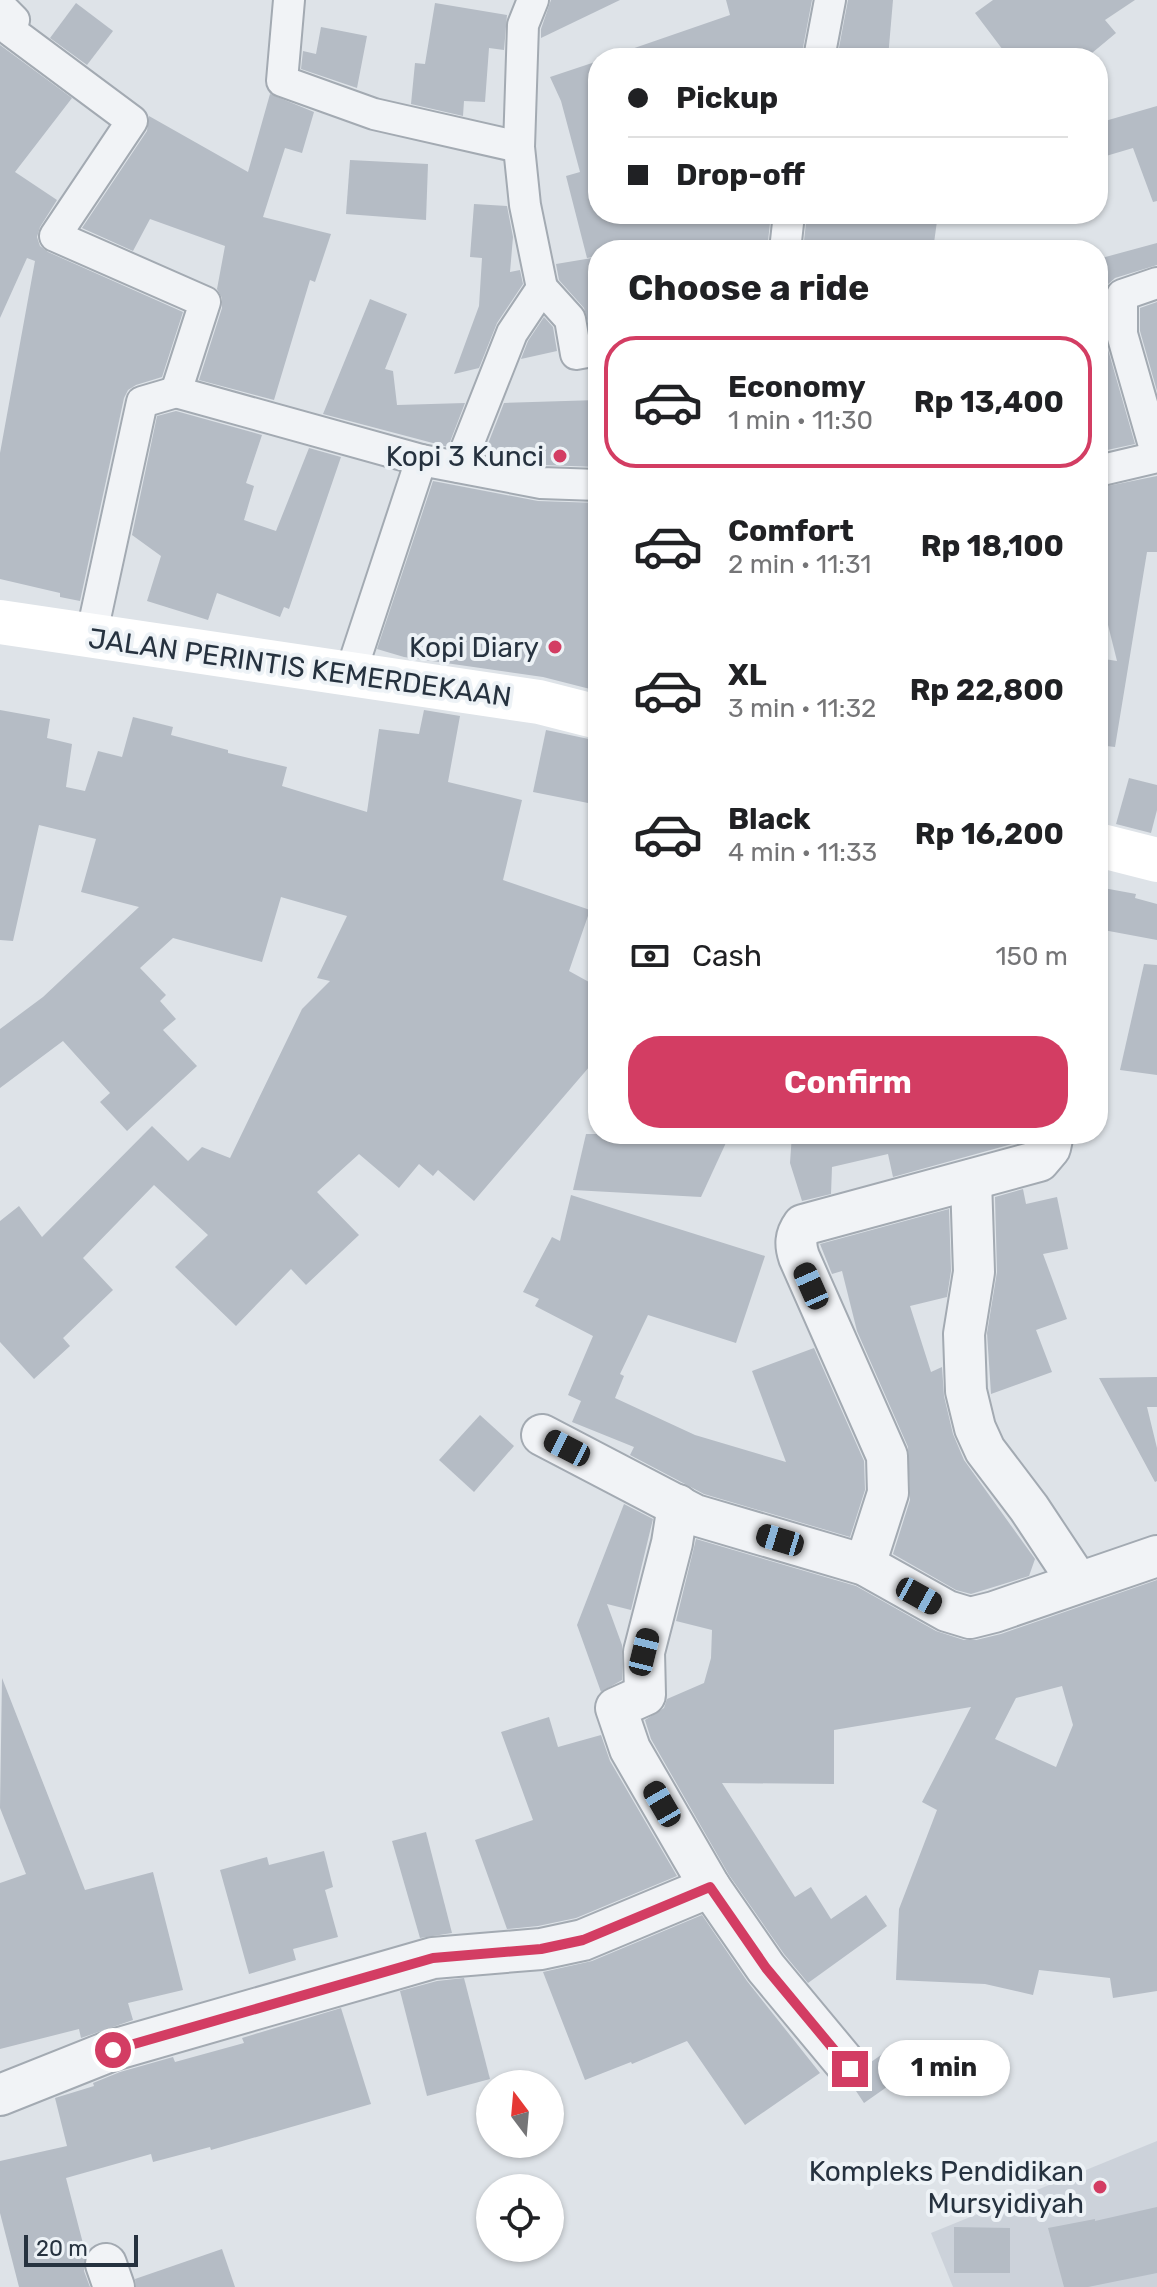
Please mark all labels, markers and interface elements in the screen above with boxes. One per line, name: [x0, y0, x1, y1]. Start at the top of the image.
text: Pickup: [676, 80, 778, 116]
text: Drop-off: [676, 157, 805, 193]
text: Choose a ride: [628, 266, 869, 309]
icon: car: [632, 366, 704, 438]
text: Economy: [728, 369, 866, 405]
text: Rp 13,400: [914, 384, 1064, 420]
text: 1 min · 11:30: [728, 405, 873, 436]
place label: Kopi 3 Kunci: [386, 440, 544, 473]
marker: Kopi 3 Kunci: [551, 447, 569, 465]
icon: car: [632, 510, 704, 582]
text: Comfort: [728, 513, 854, 549]
text: Rp 18,100: [921, 528, 1064, 564]
text: 2 min · 11:31: [728, 549, 871, 580]
street label: JALAN PERINTIS KEMERDEKAAN: [86, 621, 514, 714]
place label: Kopi Diary: [409, 631, 539, 664]
marker: Kopi Diary: [546, 638, 564, 656]
icon: car: [632, 654, 704, 726]
text: XL: [728, 657, 767, 693]
text: Rp 22,800: [910, 672, 1064, 708]
text: 3 min · 11:32: [728, 693, 876, 724]
icon: car: [632, 798, 704, 870]
text: Black: [728, 801, 811, 837]
text: Rp 16,200: [915, 816, 1064, 852]
text: 4 min · 11:33: [728, 837, 877, 868]
icon: cash: [628, 934, 672, 978]
text: Cash: [692, 938, 762, 974]
text: 150 m: [995, 941, 1068, 972]
button: Confirm: [628, 1036, 1068, 1128]
car: [790, 1259, 832, 1313]
car: [540, 1426, 594, 1470]
car: [754, 1522, 806, 1558]
car: [892, 1574, 946, 1618]
car: [627, 1626, 661, 1678]
car: [640, 1777, 684, 1831]
route start: [95, 2032, 131, 2068]
callout: 1 min: [878, 2041, 1010, 2097]
route end: [832, 2051, 868, 2087]
text: 1 min: [911, 2052, 977, 2083]
north arrow: [476, 2070, 564, 2158]
map controls: [476, 2070, 564, 2262]
place label: Kompleks Pendidikan Mursyidiyah: [809, 2155, 1084, 2220]
button: locate: [476, 2174, 564, 2262]
marker: Kompleks Pendidikan Mursyidiyah: [1091, 2178, 1109, 2196]
scale bar: [24, 2231, 138, 2267]
text: 20 m: [36, 2235, 88, 2262]

